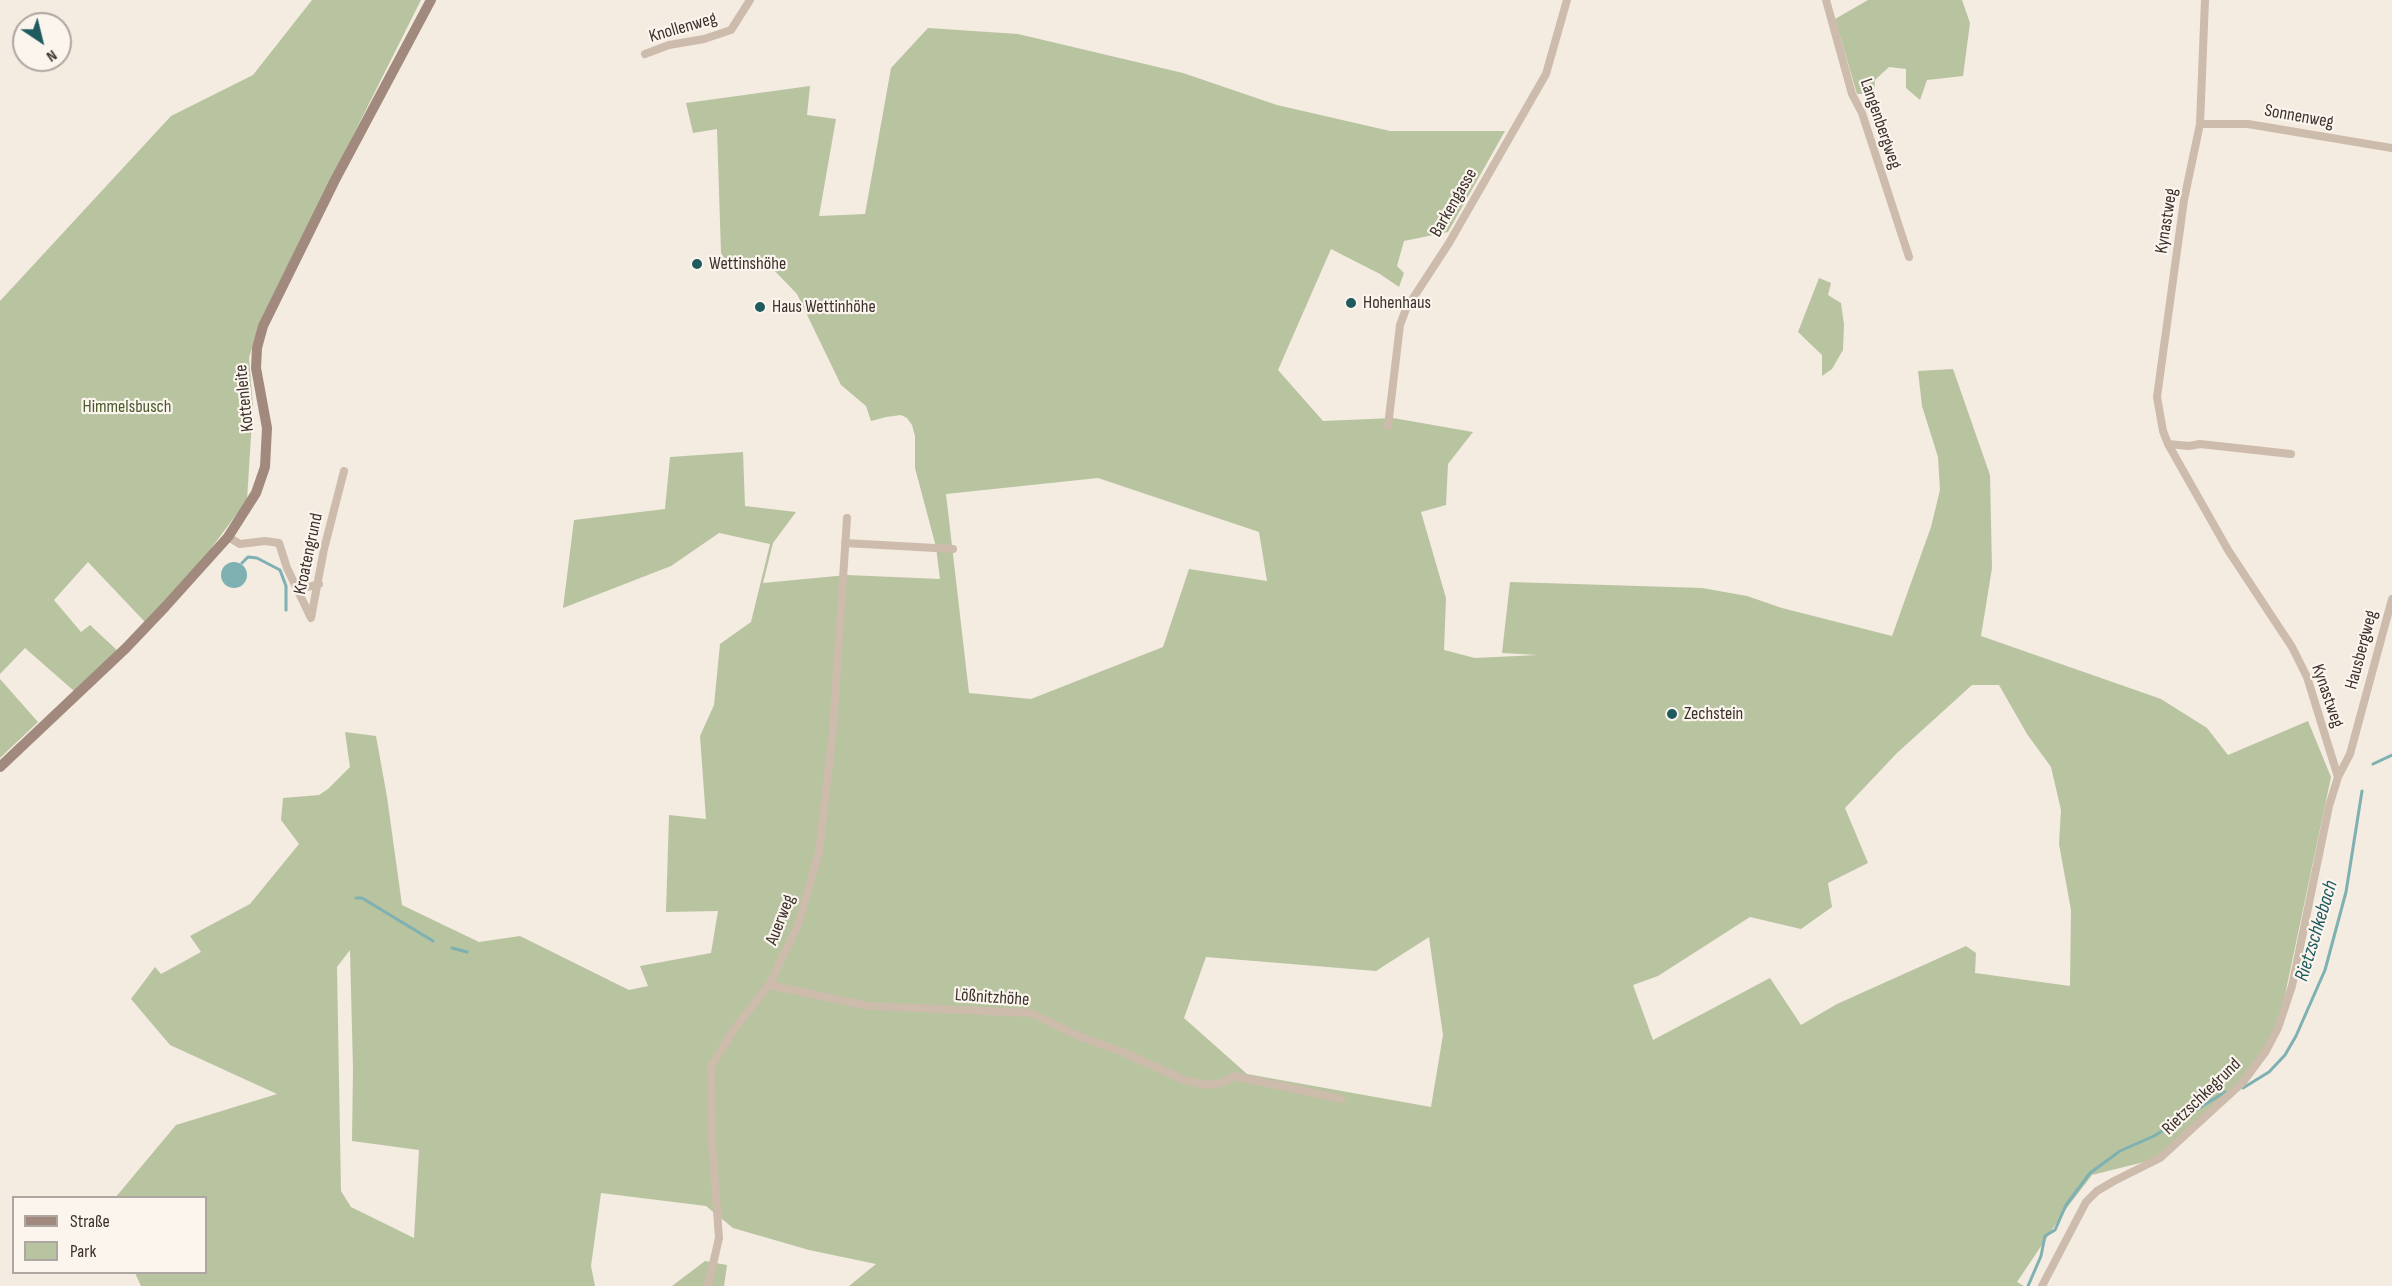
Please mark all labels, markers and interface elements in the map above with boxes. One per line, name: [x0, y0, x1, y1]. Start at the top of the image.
street label: Knollenweg: [647, 8, 719, 48]
north arrow: [12, 12, 72, 72]
text: N: [43, 45, 60, 66]
street label: Langenbergweg: [1854, 76, 1906, 172]
street label: Sonnenweg: [2263, 100, 2335, 134]
street label: Barkengasse: [1426, 165, 1482, 241]
street label: Kynastweg: [2151, 187, 2183, 255]
place label: Wettinshöhe: [709, 253, 786, 275]
marker: Wettinshöhe: [690, 257, 704, 271]
place label: Hohenhaus: [1363, 292, 1431, 314]
place label: Haus Wettinhöhe: [772, 296, 876, 318]
marker: Hohenhaus: [1344, 296, 1358, 310]
marker: Haus Wettinhöhe: [753, 300, 767, 314]
street label: Kottenleite: [231, 363, 259, 433]
park label: Himmelsbusch: [82, 396, 172, 418]
street label: Kroatengrund: [290, 511, 328, 597]
street label: Hausbergweg: [2341, 608, 2383, 692]
street label: Kynastweg: [2306, 661, 2348, 731]
place label: Zechstein: [1684, 703, 1743, 725]
marker: Zechstein: [1665, 707, 1679, 721]
water label: Rietzschkebach: [2290, 878, 2344, 984]
street label: Auerweg: [762, 892, 800, 948]
street label: Lößnitzhöhe: [954, 985, 1030, 1011]
street label: Rietzschkegrund: [2158, 1054, 2246, 1140]
legend: [12, 1196, 207, 1274]
text: Straße: [70, 1211, 110, 1232]
text: Park: [70, 1241, 96, 1262]

